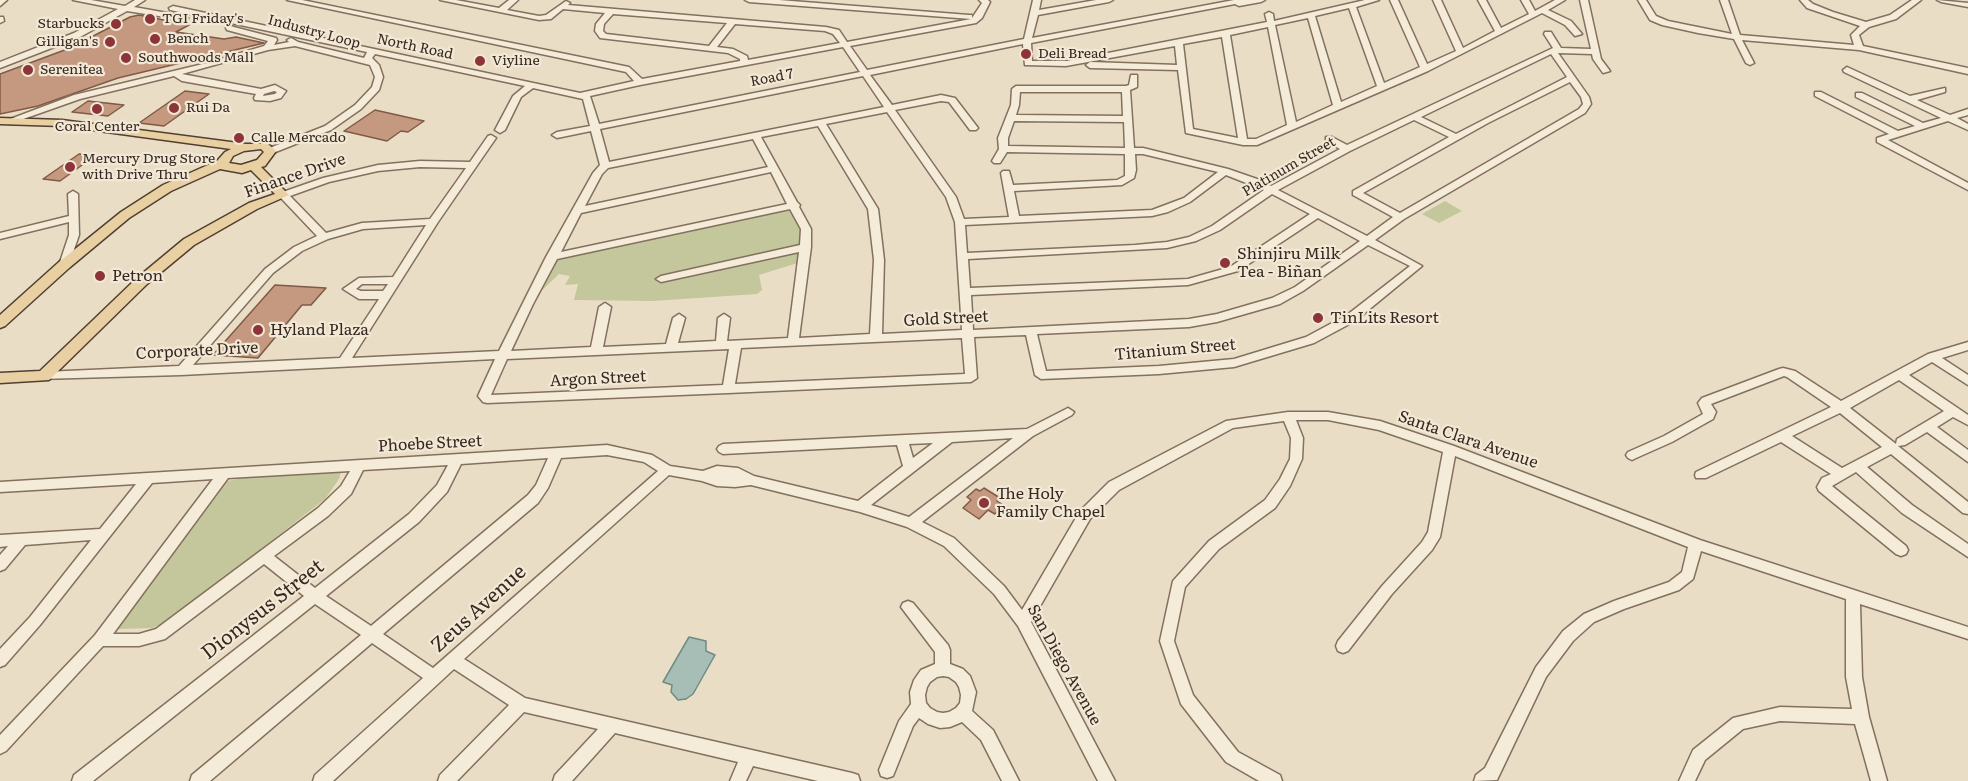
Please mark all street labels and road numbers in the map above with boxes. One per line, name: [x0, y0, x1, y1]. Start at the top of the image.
street label: Industry Loop: [266, 12, 362, 52]
street label: North Road: [375, 31, 455, 63]
street label: Road 7: [749, 66, 795, 90]
street label: Platinum Street: [1239, 134, 1339, 200]
street label: Finance Drive: [242, 150, 348, 202]
street label: Gold Street: [903, 307, 989, 331]
street label: Titanium Street: [1113, 335, 1237, 365]
street label: Corporate Drive: [135, 338, 259, 364]
street label: Argon Street: [549, 367, 647, 391]
street label: Santa Clara Avenue: [1396, 407, 1540, 473]
street label: Phoebe Street: [377, 432, 483, 456]
street label: Dionysus Street: [197, 555, 329, 665]
street label: Zeus Avenue: [427, 560, 531, 658]
street label: San Diego Avenue: [1023, 601, 1105, 729]

